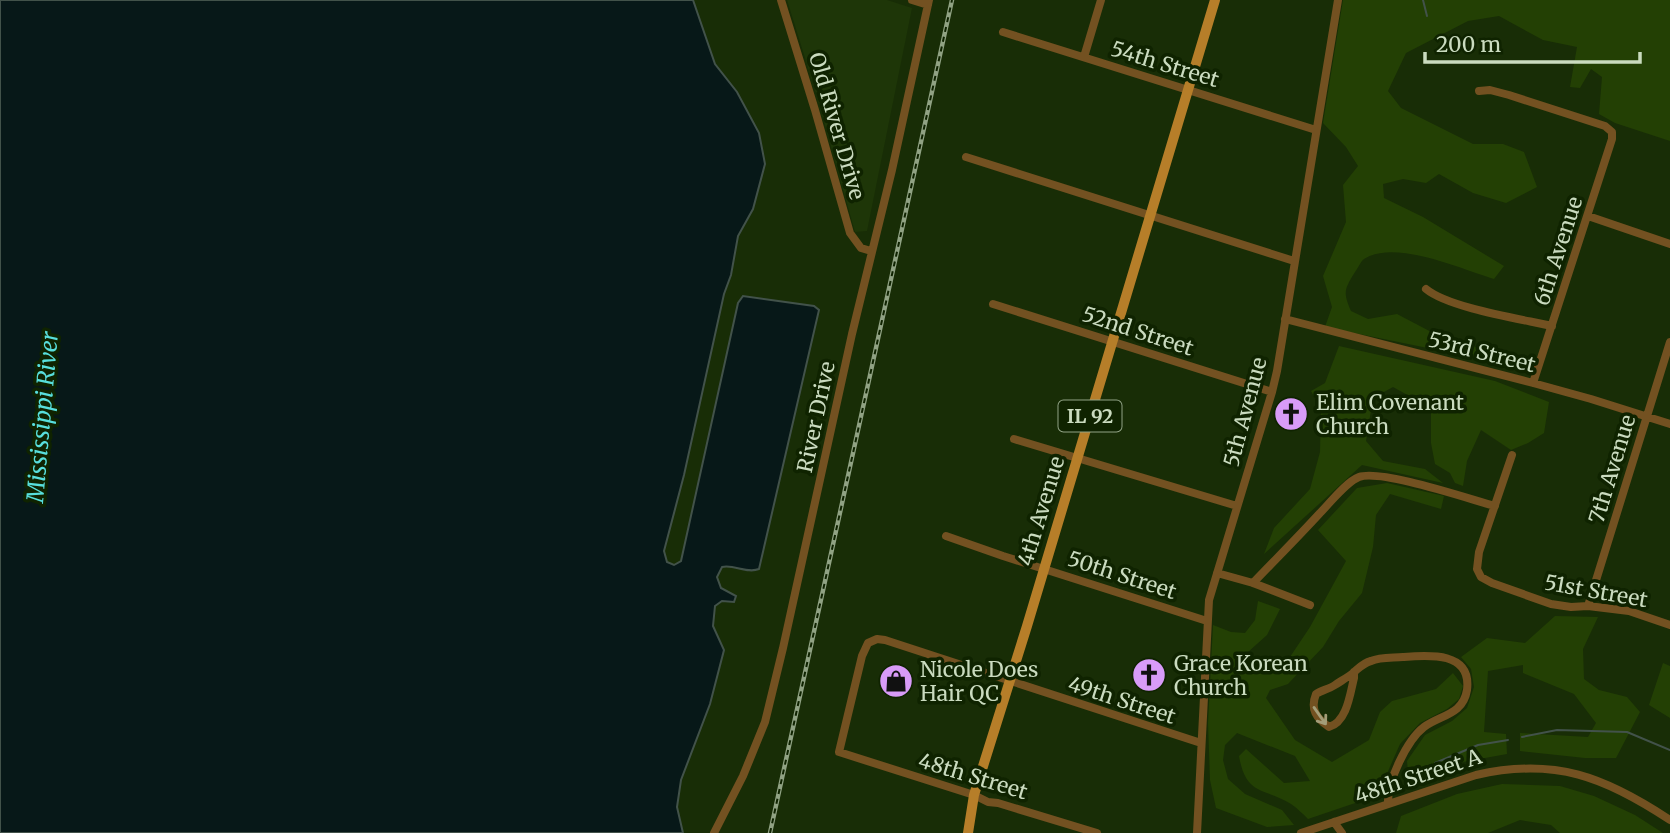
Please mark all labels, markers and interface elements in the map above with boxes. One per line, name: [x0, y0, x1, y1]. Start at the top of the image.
scale bar: [1425, 21, 1640, 65]
text: 200 m: [1436, 31, 1501, 58]
street label: 54th Street: [1108, 35, 1222, 93]
street label: Old River Drive: [803, 49, 871, 203]
street label: 6th Avenue: [1528, 193, 1588, 309]
street label: 52nd Street: [1079, 300, 1197, 362]
street label: 53rd Street: [1426, 326, 1538, 378]
water label: Mississippi River: [20, 329, 64, 505]
street label: 5th Avenue: [1217, 354, 1273, 470]
street label: River Drive: [791, 359, 841, 475]
place label: Elim Covenant Church: [1316, 389, 1464, 440]
church icon: Elim Covenant Church: [1272, 395, 1310, 433]
road number: IL 92: [1058, 400, 1122, 432]
street label: 7th Avenue: [1583, 411, 1641, 527]
street label: 4th Avenue: [1012, 453, 1070, 569]
street label: 50th Street: [1064, 545, 1180, 605]
street label: 51st Street: [1542, 569, 1650, 613]
place label: Grace Korean Church: [1174, 650, 1308, 701]
place label: Nicole Does Hair QC: [920, 656, 1038, 707]
church icon: Grace Korean Church: [1130, 656, 1168, 694]
shop icon: Nicole Does Hair QC: [877, 662, 915, 700]
street label: 49th Street: [1065, 670, 1179, 730]
one-way arrow: [1312, 706, 1327, 725]
street label: 48th Street A: [1351, 743, 1485, 809]
street label: 48th Street: [915, 747, 1031, 805]

